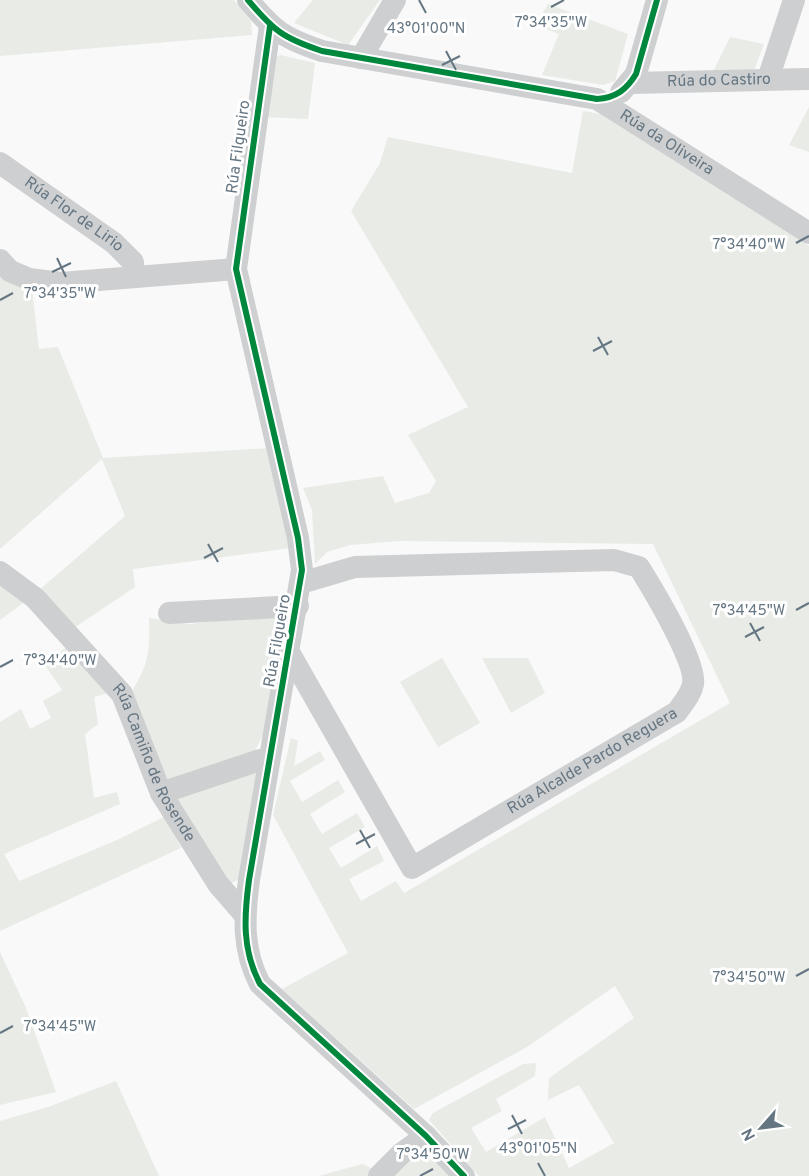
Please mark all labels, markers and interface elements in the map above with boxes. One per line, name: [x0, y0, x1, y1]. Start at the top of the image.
text: 7°34'35"W: [515, 14, 587, 33]
text: 43°01'00"N: [387, 20, 465, 39]
street label: Rúa do Castiro: [667, 70, 771, 92]
street label: Rúa Filgueiro: [223, 99, 255, 195]
street label: Rúa da Oliveira: [616, 106, 717, 180]
street label: Rúa Flor de Lirio: [20, 173, 128, 257]
text: 7°34'40"W: [712, 236, 786, 255]
text: 7°34'35"W: [24, 285, 96, 304]
street label: Rúa Filgueiro: [260, 593, 296, 689]
text: 7°34'45"W: [713, 602, 785, 621]
text: 7°34'40"W: [23, 652, 97, 671]
street label: Rúa Camiño de Rosende: [107, 679, 199, 846]
street label: Rúa Alcalde Pardo Reguera: [504, 704, 681, 819]
text: 7°34'50"W: [712, 969, 786, 988]
text: 7°34'45"W: [24, 1018, 96, 1037]
north arrow: [731, 1098, 791, 1158]
text: N: [738, 1124, 761, 1144]
text: 43°01'05"N: [499, 1140, 577, 1159]
text: 7°34'50"W: [396, 1146, 470, 1165]

